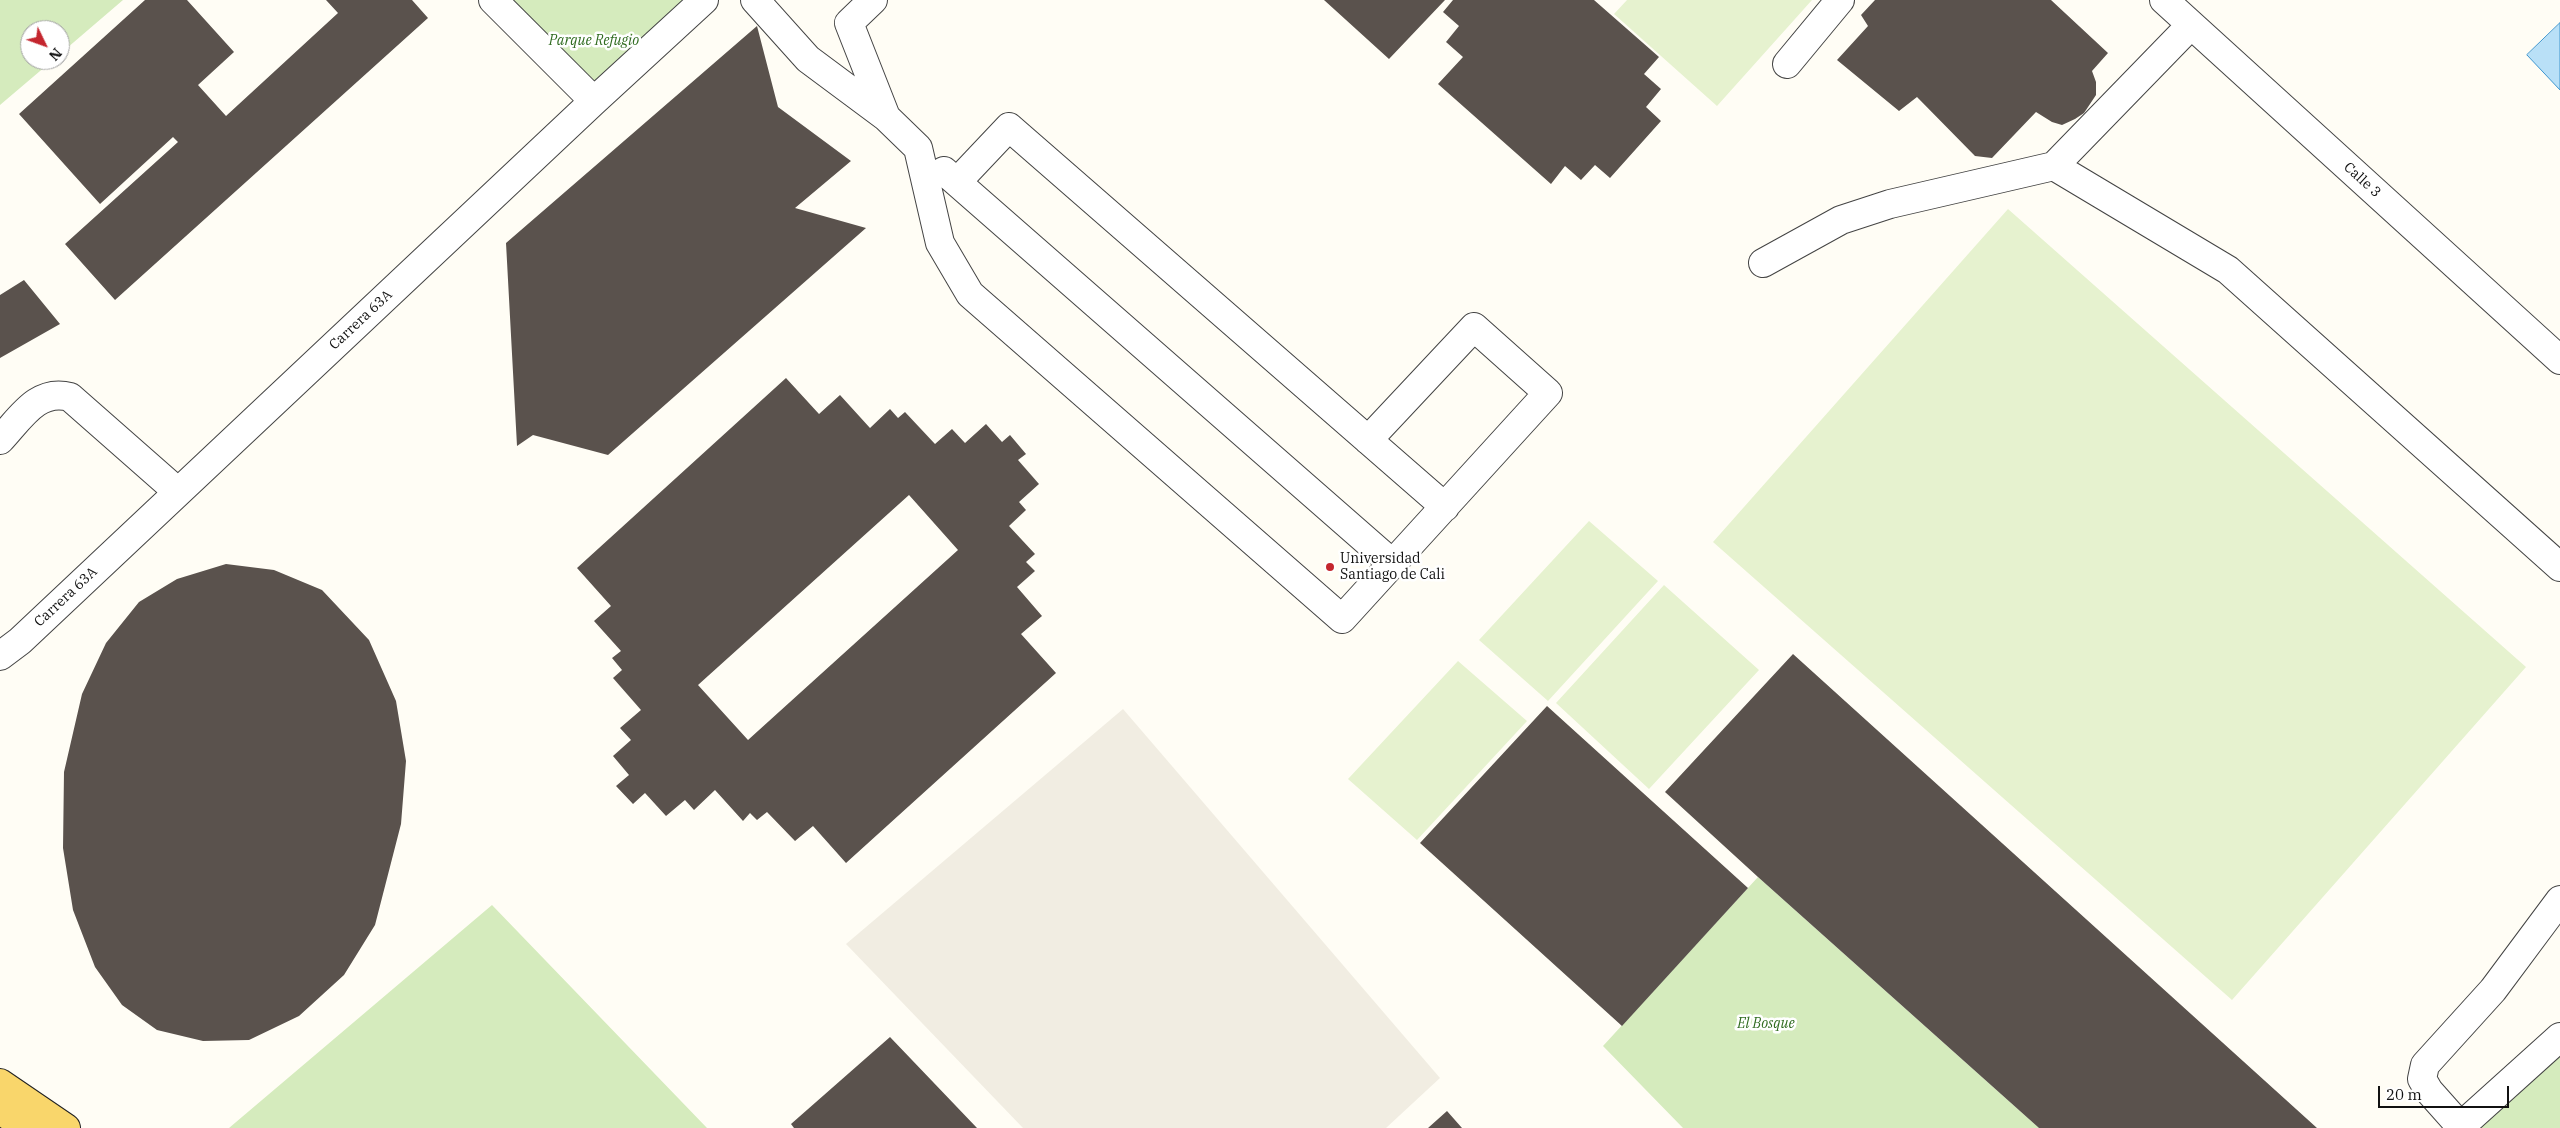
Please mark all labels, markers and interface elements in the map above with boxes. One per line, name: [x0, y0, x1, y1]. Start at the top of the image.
north arrow: [20, 20, 70, 70]
park label: Parque Refugio: [549, 33, 639, 49]
text: N: [45, 44, 66, 65]
street label: Calle 3: [2340, 159, 2384, 201]
street label: Carrera 63A: [326, 287, 396, 353]
place label: Universidad Santiago de Cali: [1340, 551, 1445, 584]
marker: Universidad Santiago de Cali: [1324, 561, 1336, 573]
street label: Carrera 63A: [31, 564, 101, 630]
park label: El Bosque: [1737, 1016, 1795, 1032]
scale bar: [2380, 1076, 2511, 1108]
text: 20 m: [2386, 1085, 2422, 1104]

